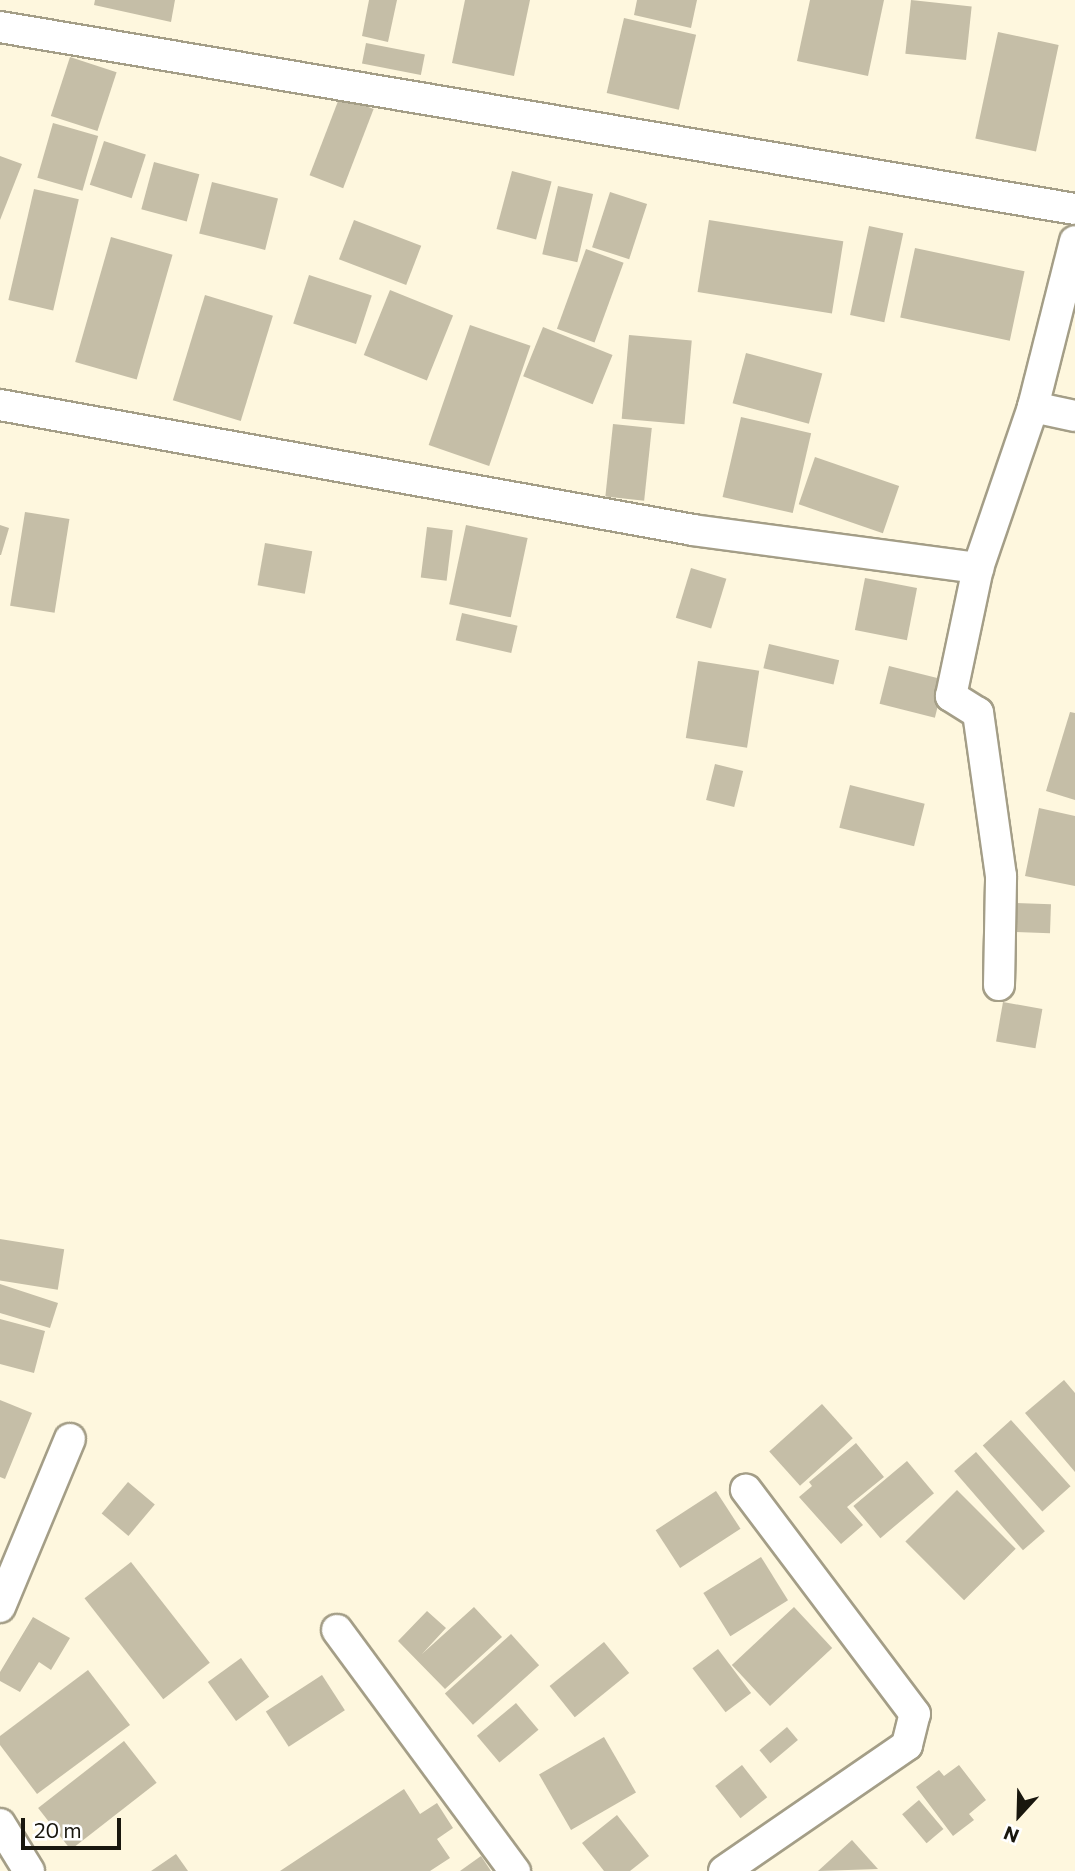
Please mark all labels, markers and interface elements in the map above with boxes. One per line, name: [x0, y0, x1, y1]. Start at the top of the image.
north arrow: [984, 1780, 1054, 1850]
scale bar: [24, 1804, 124, 1848]
text: 20 m: [34, 1817, 82, 1842]
text: N: [1000, 1822, 1022, 1848]

